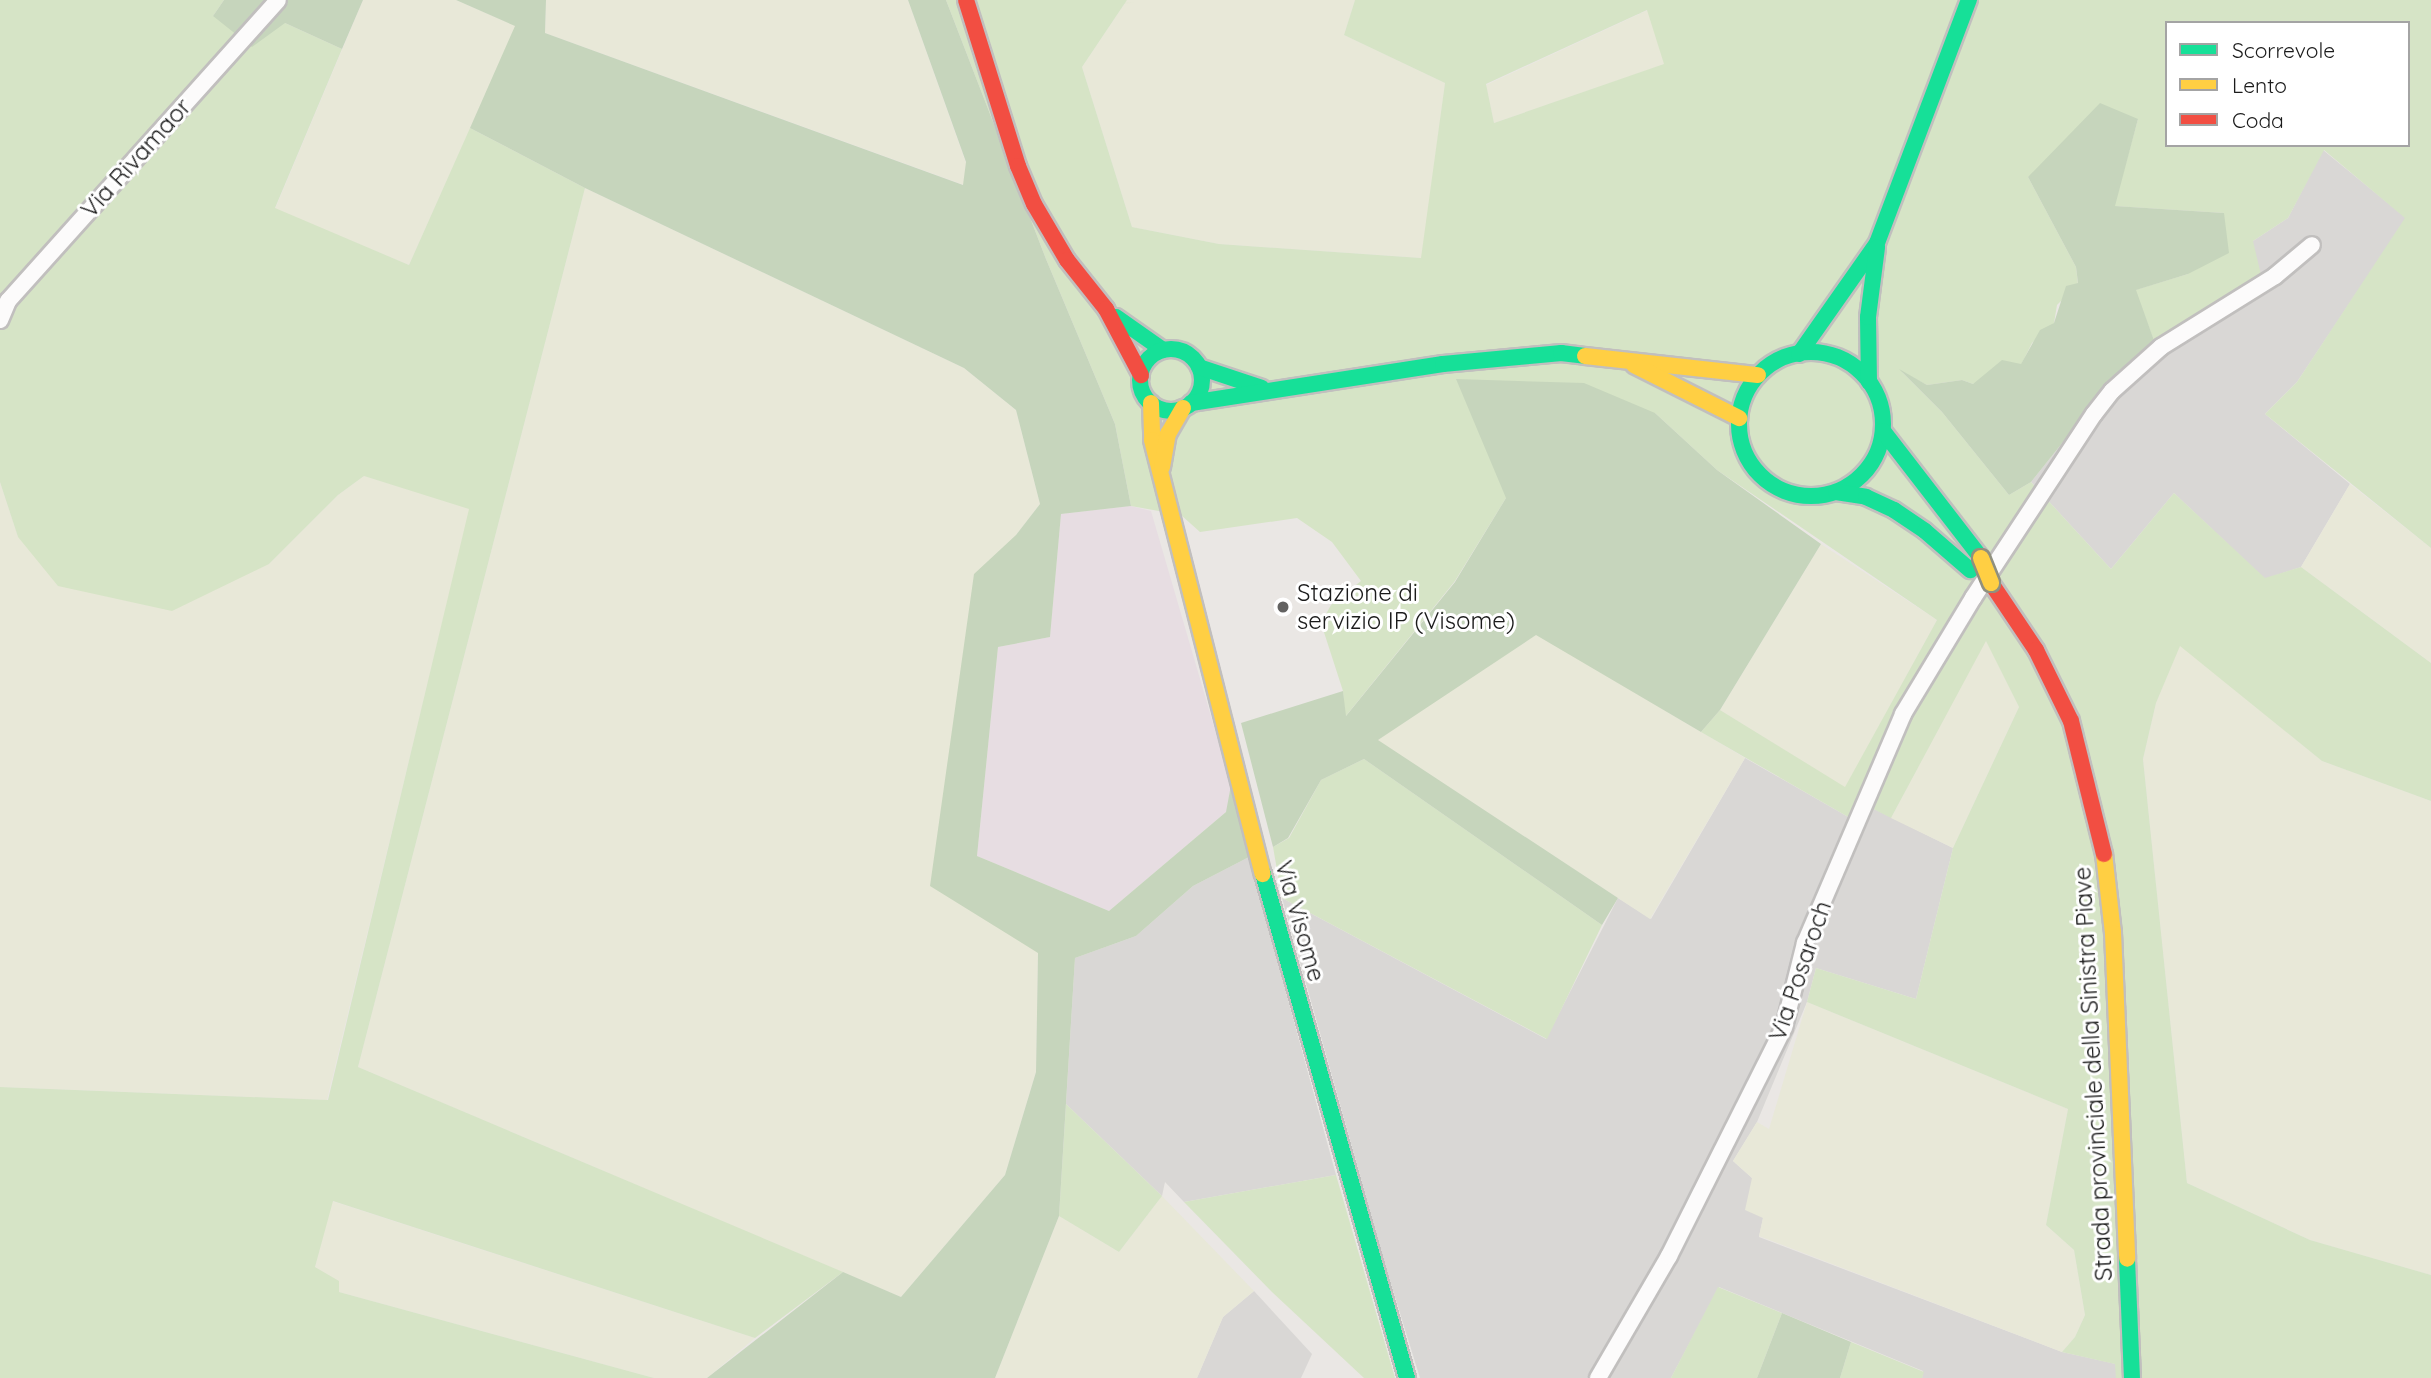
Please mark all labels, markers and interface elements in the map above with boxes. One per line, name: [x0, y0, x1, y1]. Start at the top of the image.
legend: [2165, 21, 2410, 147]
text: Scorrevole: [2232, 37, 2335, 63]
text: Lento: [2232, 72, 2287, 98]
street label: Via Rivamaor: [75, 92, 197, 224]
text: Coda: [2232, 107, 2284, 133]
place label: Stazione di servizio IP (Visome): [1297, 579, 1515, 635]
marker: Stazione di servizio IP (Visome): [1275, 599, 1291, 615]
street label: Via Visome: [1269, 857, 1331, 985]
street label: Strada provinciale della Sinistra Piave: [2068, 866, 2118, 1282]
street label: Via Posaroch: [1763, 897, 1837, 1045]

